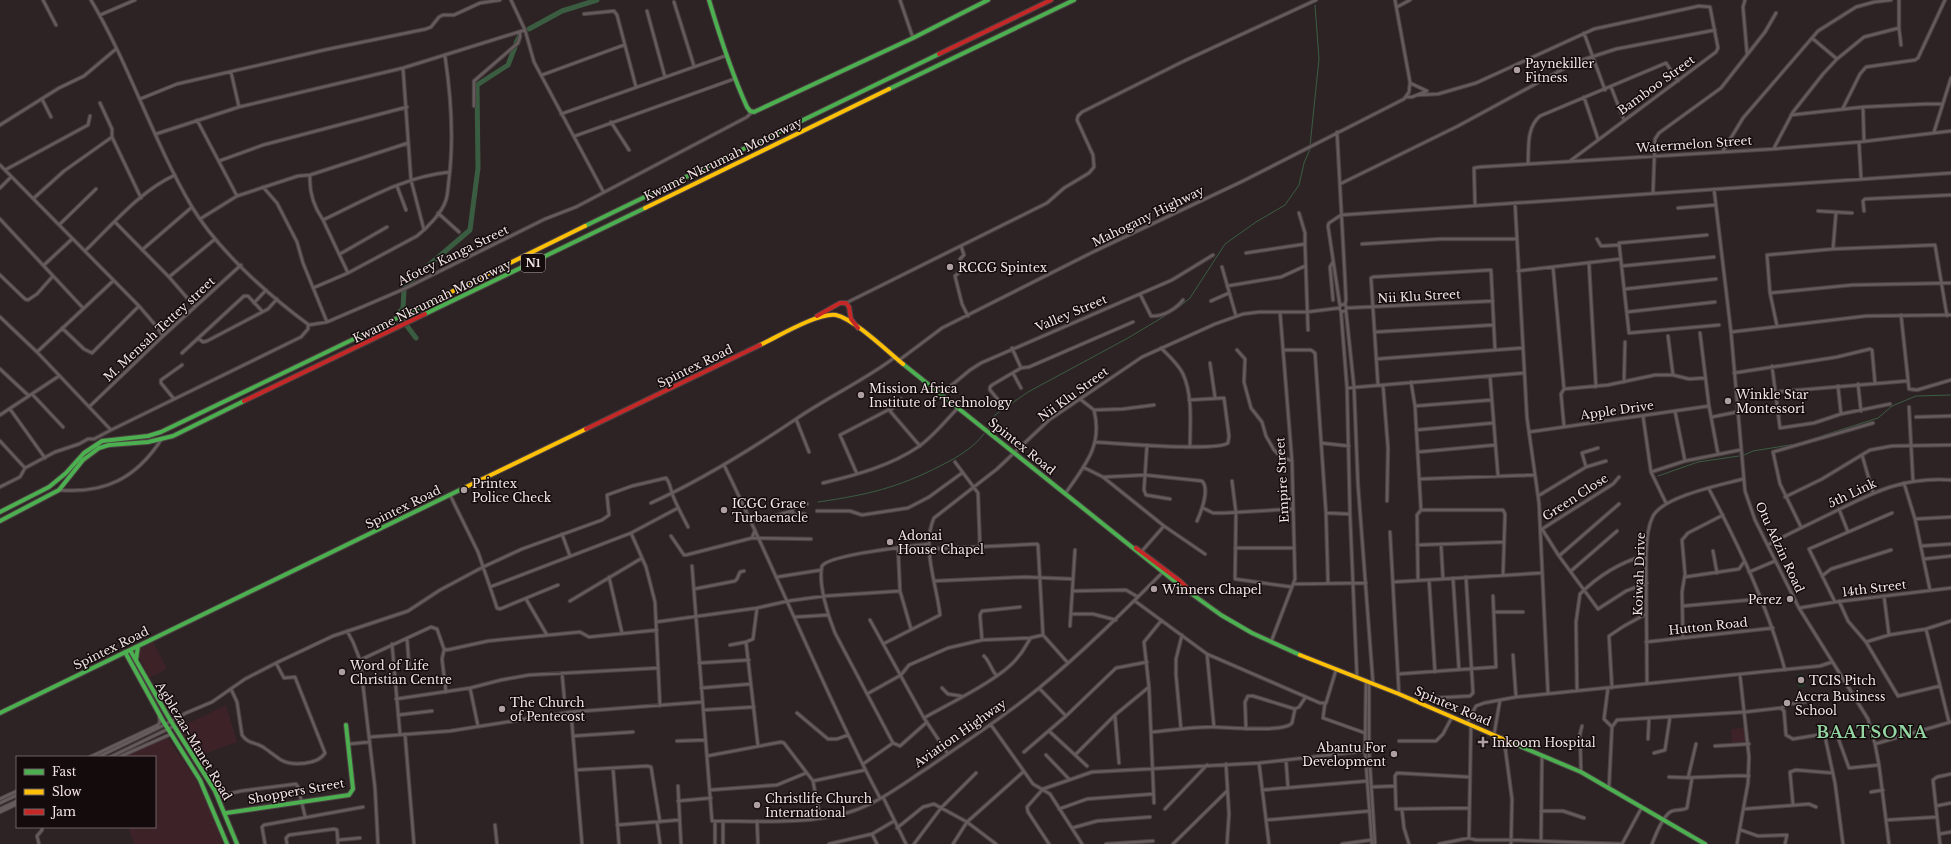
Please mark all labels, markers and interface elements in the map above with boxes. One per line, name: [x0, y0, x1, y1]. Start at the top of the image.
street label: Bamboo Street: [1614, 52, 1698, 118]
place label: Paynekiller Fitness: [1525, 56, 1594, 85]
marker: Paynekiller Fitness: [1512, 65, 1522, 75]
street label: Kwame Nkrumah Motorway: [641, 114, 805, 204]
street label: Watermelon Street: [1635, 132, 1753, 156]
street label: Mahogany Highway: [1089, 182, 1207, 250]
street label: Afotey Kanga Street: [394, 221, 511, 289]
road number: N1: [521, 254, 545, 272]
street label: Kwame Nkrumah Motorway: [350, 256, 514, 346]
place label: RCCG Spintex: [958, 260, 1048, 275]
marker: RCCG Spintex: [945, 262, 955, 272]
street label: M. Mensah Tettey street: [100, 273, 218, 385]
street label: Nii Klu Street: [1377, 286, 1461, 306]
street label: Valley Street: [1032, 291, 1109, 335]
street label: Spintex Road: [655, 341, 735, 391]
street label: Nii Klu Street: [1035, 363, 1111, 425]
place label: Mission Africa Institute of Technology: [869, 381, 1013, 410]
place label: Winkle Star Montessori: [1735, 387, 1809, 416]
marker: Mission Africa Institute of Technology: [856, 390, 866, 400]
marker: Winkle Star Montessori: [1723, 396, 1733, 406]
street label: Apple Drive: [1578, 397, 1655, 423]
street label: Spintex Road: [985, 414, 1059, 478]
street label: Empire Street: [1272, 436, 1292, 523]
street label: Green Close: [1539, 470, 1611, 524]
street label: 5th Link: [1825, 475, 1879, 511]
place label: Printex Police Check: [472, 476, 552, 505]
street label: Spintex Road: [363, 482, 443, 532]
marker: Printex Police Check: [459, 485, 469, 495]
place label: ICGC Grace Turbaenacle: [732, 496, 808, 525]
street label: Otu Adzin Road: [1752, 499, 1808, 595]
marker: ICGC Grace Turbaenacle: [719, 505, 729, 515]
place label: Adonai House Chapel: [897, 528, 984, 557]
street label: Koiwah Drive: [1630, 532, 1648, 616]
marker: Adonai House Chapel: [885, 537, 895, 547]
street label: 14th Street: [1841, 577, 1907, 599]
place label: Winners Chapel: [1161, 582, 1262, 597]
marker: Winners Chapel: [1149, 584, 1159, 594]
place label: Perez: [1748, 592, 1782, 607]
marker: Perez: [1785, 594, 1795, 604]
street label: Hutton Road: [1668, 614, 1748, 638]
street label: Spintex Road: [71, 623, 151, 673]
place label: Word of Life Christian Centre: [349, 658, 452, 687]
marker: Word of Life Christian Centre: [337, 667, 347, 677]
place label: TCIS Pitch: [1809, 673, 1876, 688]
marker: TCIS Pitch: [1796, 675, 1806, 685]
street label: Agblezaa-Manet Road: [152, 678, 235, 803]
street label: Spintex Road: [1412, 683, 1494, 729]
place label: Accra Business School: [1794, 689, 1885, 718]
place label: The Church of Pentecost: [510, 695, 585, 724]
street label: Aviation Highway: [910, 695, 1009, 771]
marker: Accra Business School: [1782, 698, 1792, 708]
marker: The Church of Pentecost: [497, 704, 507, 714]
district label: BAATSONA: [1816, 722, 1928, 742]
place label: Inkoom Hospital: [1492, 735, 1596, 750]
marker: Inkoom Hospital: [1477, 736, 1489, 748]
place label: Abantu For Development: [1302, 740, 1386, 769]
marker: Abantu For Development: [1389, 749, 1399, 759]
legend: [16, 756, 156, 828]
text: Fast: [52, 764, 77, 779]
street label: Shoppers Street: [247, 775, 346, 807]
text: Slow: [52, 784, 82, 799]
place label: Christlife Church International: [765, 791, 872, 820]
marker: Christlife Church International: [752, 800, 762, 810]
text: Jam: [50, 804, 76, 819]

